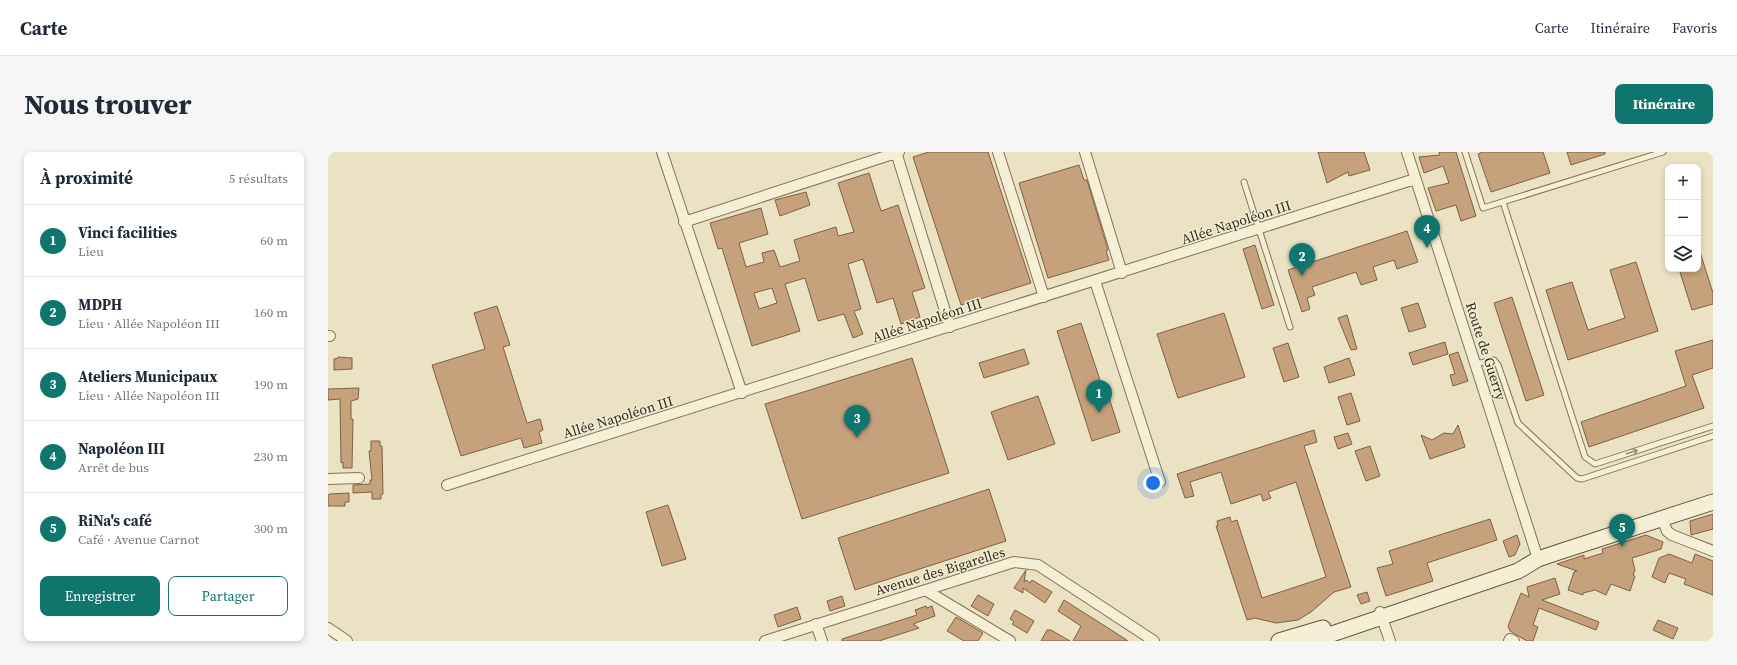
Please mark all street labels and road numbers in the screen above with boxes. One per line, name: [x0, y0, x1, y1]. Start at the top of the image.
street label: Allée Napoléon III: [1179, 195, 1293, 249]
street label: Allée Napoléon III: [870, 293, 984, 347]
street label: Route de Guerry: [1461, 299, 1512, 403]
street label: Allée Napoléon III: [560, 391, 676, 443]
street label: Avenue des Bigarelles: [873, 542, 1007, 600]

